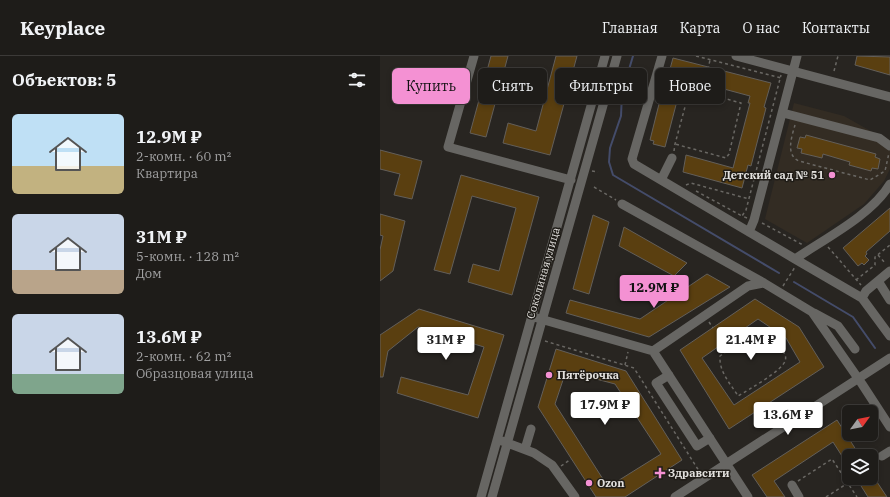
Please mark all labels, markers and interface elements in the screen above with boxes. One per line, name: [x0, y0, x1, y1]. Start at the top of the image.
text: Keyplace: [20, 16, 105, 40]
text: Главная: [602, 19, 658, 37]
text: Карта: [680, 19, 721, 37]
text: О нас: [743, 19, 780, 37]
text: Контакты: [802, 19, 870, 37]
chip: Купить: [392, 68, 470, 104]
chip: Снять: [478, 68, 547, 104]
chip: Фильтры: [555, 68, 647, 104]
chip: Новое: [655, 68, 725, 104]
text: Объектов: 5: [12, 69, 116, 91]
icon: filters: [346, 69, 368, 91]
text: 12.9M ₽: [136, 126, 202, 148]
icon: home: [44, 130, 92, 178]
text: 2-комн. · 60 m²: [136, 148, 231, 165]
text: Квартира: [136, 165, 198, 182]
place label: Детский сад № 51: [723, 168, 824, 182]
marker: Детский сад № 51: [827, 170, 837, 180]
text: 31M ₽: [136, 226, 187, 248]
street label: Соколиная улица: [523, 226, 563, 320]
icon: home: [44, 230, 92, 278]
text: 5-комн. · 128 m²: [136, 248, 239, 265]
text: Дом: [136, 265, 162, 282]
pin: 12.9M ₽: [617, 275, 691, 309]
text: 12.9M ₽: [629, 279, 679, 296]
text: 13.6M ₽: [136, 326, 202, 348]
pin: 31M ₽: [418, 327, 474, 361]
pin: 21.4M ₽: [714, 327, 788, 361]
icon: home: [44, 330, 92, 378]
text: 31M ₽: [426, 331, 466, 348]
text: 21.4M ₽: [726, 331, 776, 348]
text: 2-комн. · 62 m²: [136, 348, 231, 365]
text: Образцовая улица: [136, 365, 253, 382]
place label: Пятёрочка: [557, 368, 619, 382]
marker: Пятёрочка: [544, 370, 554, 380]
pin: 17.9M ₽: [568, 392, 642, 426]
text: 17.9M ₽: [580, 396, 630, 413]
pin: 13.6M ₽: [751, 402, 825, 436]
north arrow: [842, 405, 878, 441]
map controls: [842, 405, 878, 485]
text: 13.6M ₽: [763, 406, 813, 423]
button: layers: [842, 449, 878, 485]
place label: Здравсити: [668, 466, 730, 480]
marker: Здравсити: [655, 468, 665, 478]
place label: Ozon: [597, 476, 625, 490]
marker: Ozon: [584, 478, 594, 488]

